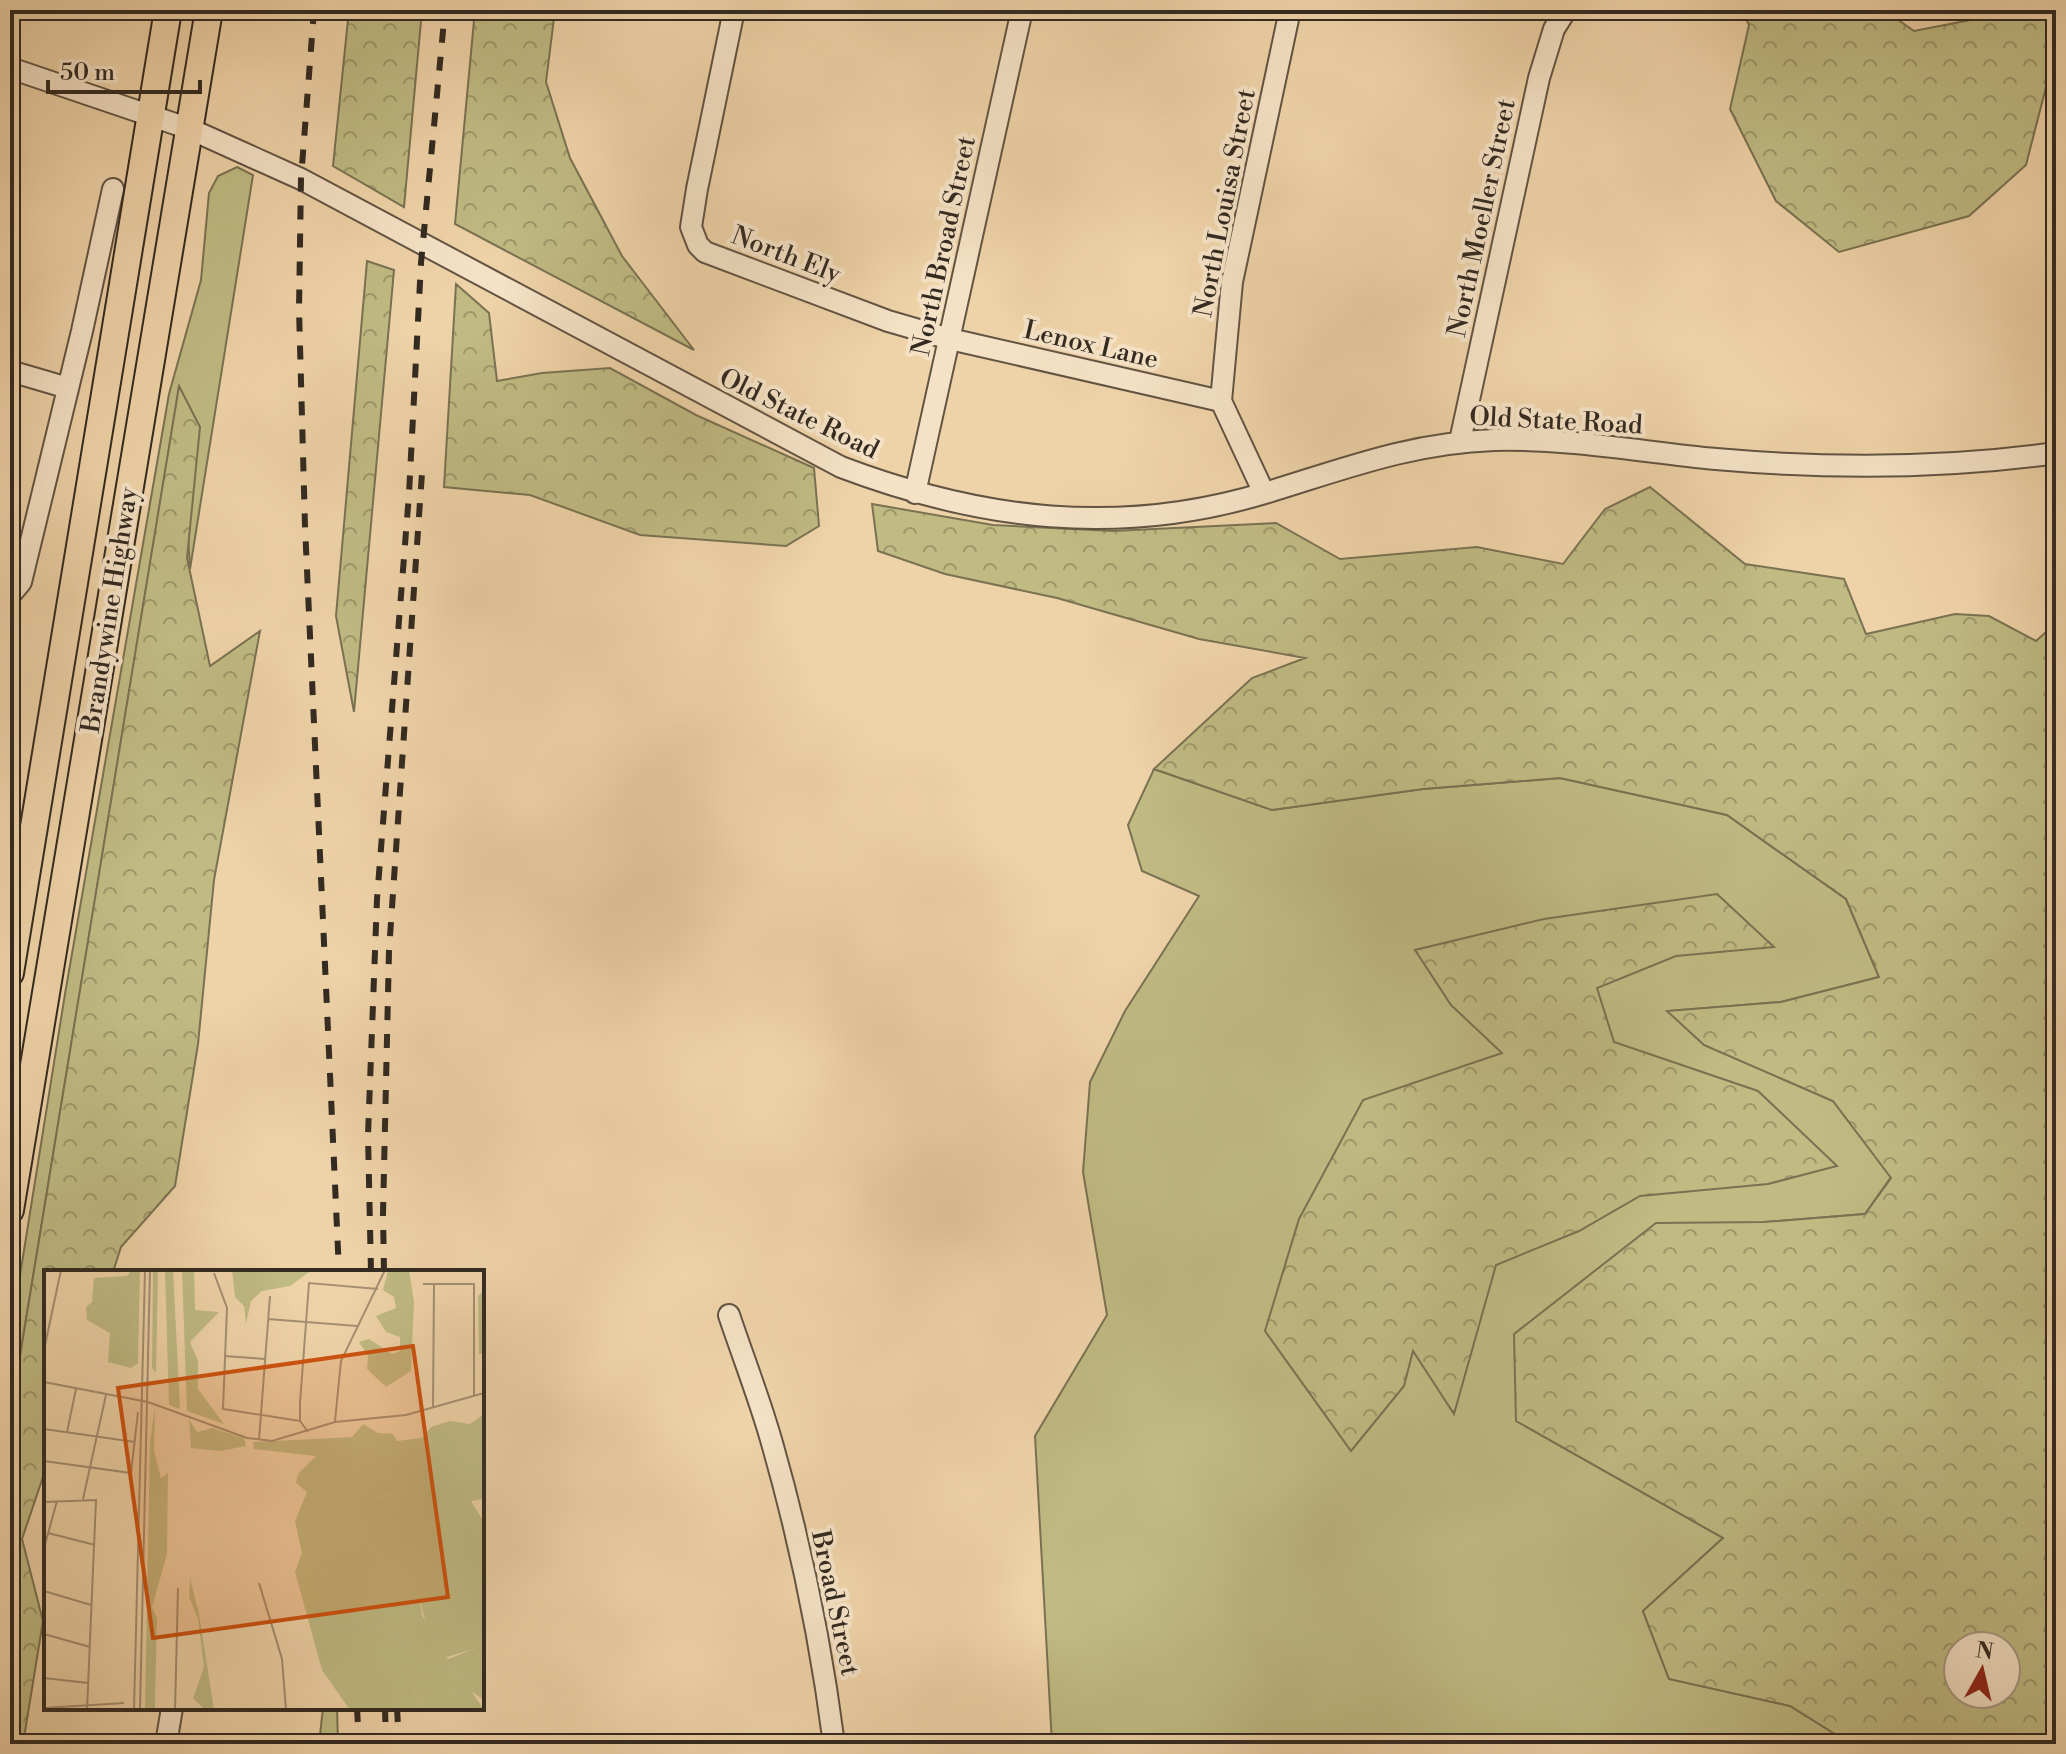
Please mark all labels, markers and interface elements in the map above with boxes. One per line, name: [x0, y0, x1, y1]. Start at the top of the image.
scale bar: [48, 44, 200, 94]
text: 50 m: [60, 58, 115, 88]
street label: North Louisa Street: [1187, 86, 1263, 320]
street label: North Moeller Street: [1441, 96, 1523, 340]
street label: North Broad Street: [905, 133, 983, 359]
street label: North Ely: [727, 220, 845, 291]
street label: Lenox Lane: [1020, 314, 1162, 376]
street label: Old State Road: [714, 362, 884, 467]
street label: Old State Road: [1468, 400, 1644, 442]
street label: Brandywine Highway: [75, 485, 145, 736]
inset map: [44, 1270, 484, 1710]
street label: Broad Street: [804, 1526, 866, 1679]
north arrow: [1942, 1630, 2022, 1710]
text: N: [1974, 1637, 1996, 1666]

